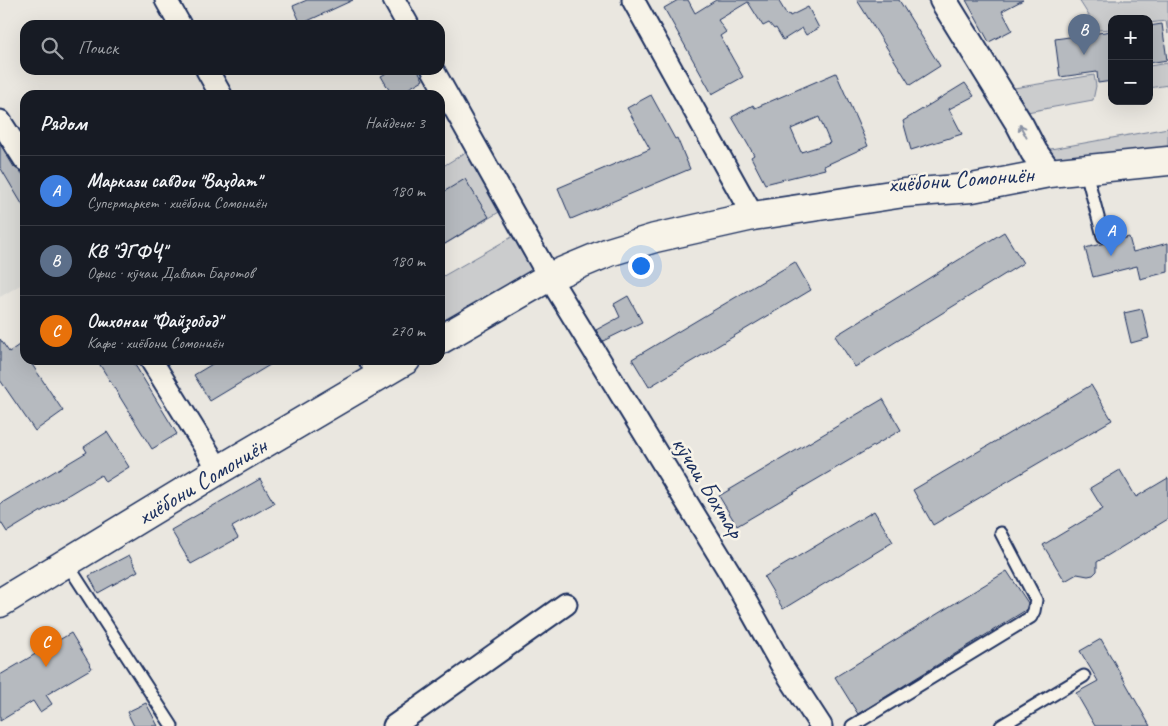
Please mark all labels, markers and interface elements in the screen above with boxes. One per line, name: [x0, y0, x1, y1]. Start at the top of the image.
pin: B: [1068, 14, 1100, 55]
map controls: [1108, 15, 1153, 105]
button: +: [1108, 15, 1153, 60]
search box: [20, 20, 445, 75]
icon: search: [38, 34, 66, 62]
text: Поиск: [78, 36, 118, 60]
button: −: [1108, 60, 1153, 105]
text: Рядом: [40, 110, 87, 136]
text: Найдено: 3: [365, 113, 425, 133]
one-way arrow: [1018, 124, 1028, 139]
street label: хиёбони Сомониён: [887, 159, 1037, 199]
text: Маркази савдои "Ваҳдат": [87, 169, 261, 193]
text: A: [52, 181, 60, 201]
text: 180 m: [391, 181, 425, 201]
text: Супермаркет · хиёбони Сомониён: [87, 193, 267, 213]
pin: A: [1095, 215, 1127, 256]
text: КВ "ЭГФҶ": [87, 239, 167, 263]
text: B: [52, 251, 60, 271]
text: 180 m: [391, 251, 425, 271]
your location: [628, 253, 654, 279]
text: Офис · кӯчаи Давлат Баротов: [87, 263, 254, 283]
text: Ошхонаи "Файзобод": [87, 309, 222, 333]
text: C: [52, 321, 60, 341]
text: 270 m: [391, 321, 425, 341]
text: Кафе · хиёбони Сомониён: [87, 333, 223, 353]
street label: хиёбони Сомониён: [132, 429, 274, 531]
street label: кӯчаи Бохтар: [665, 430, 752, 544]
pin: C: [30, 626, 62, 667]

